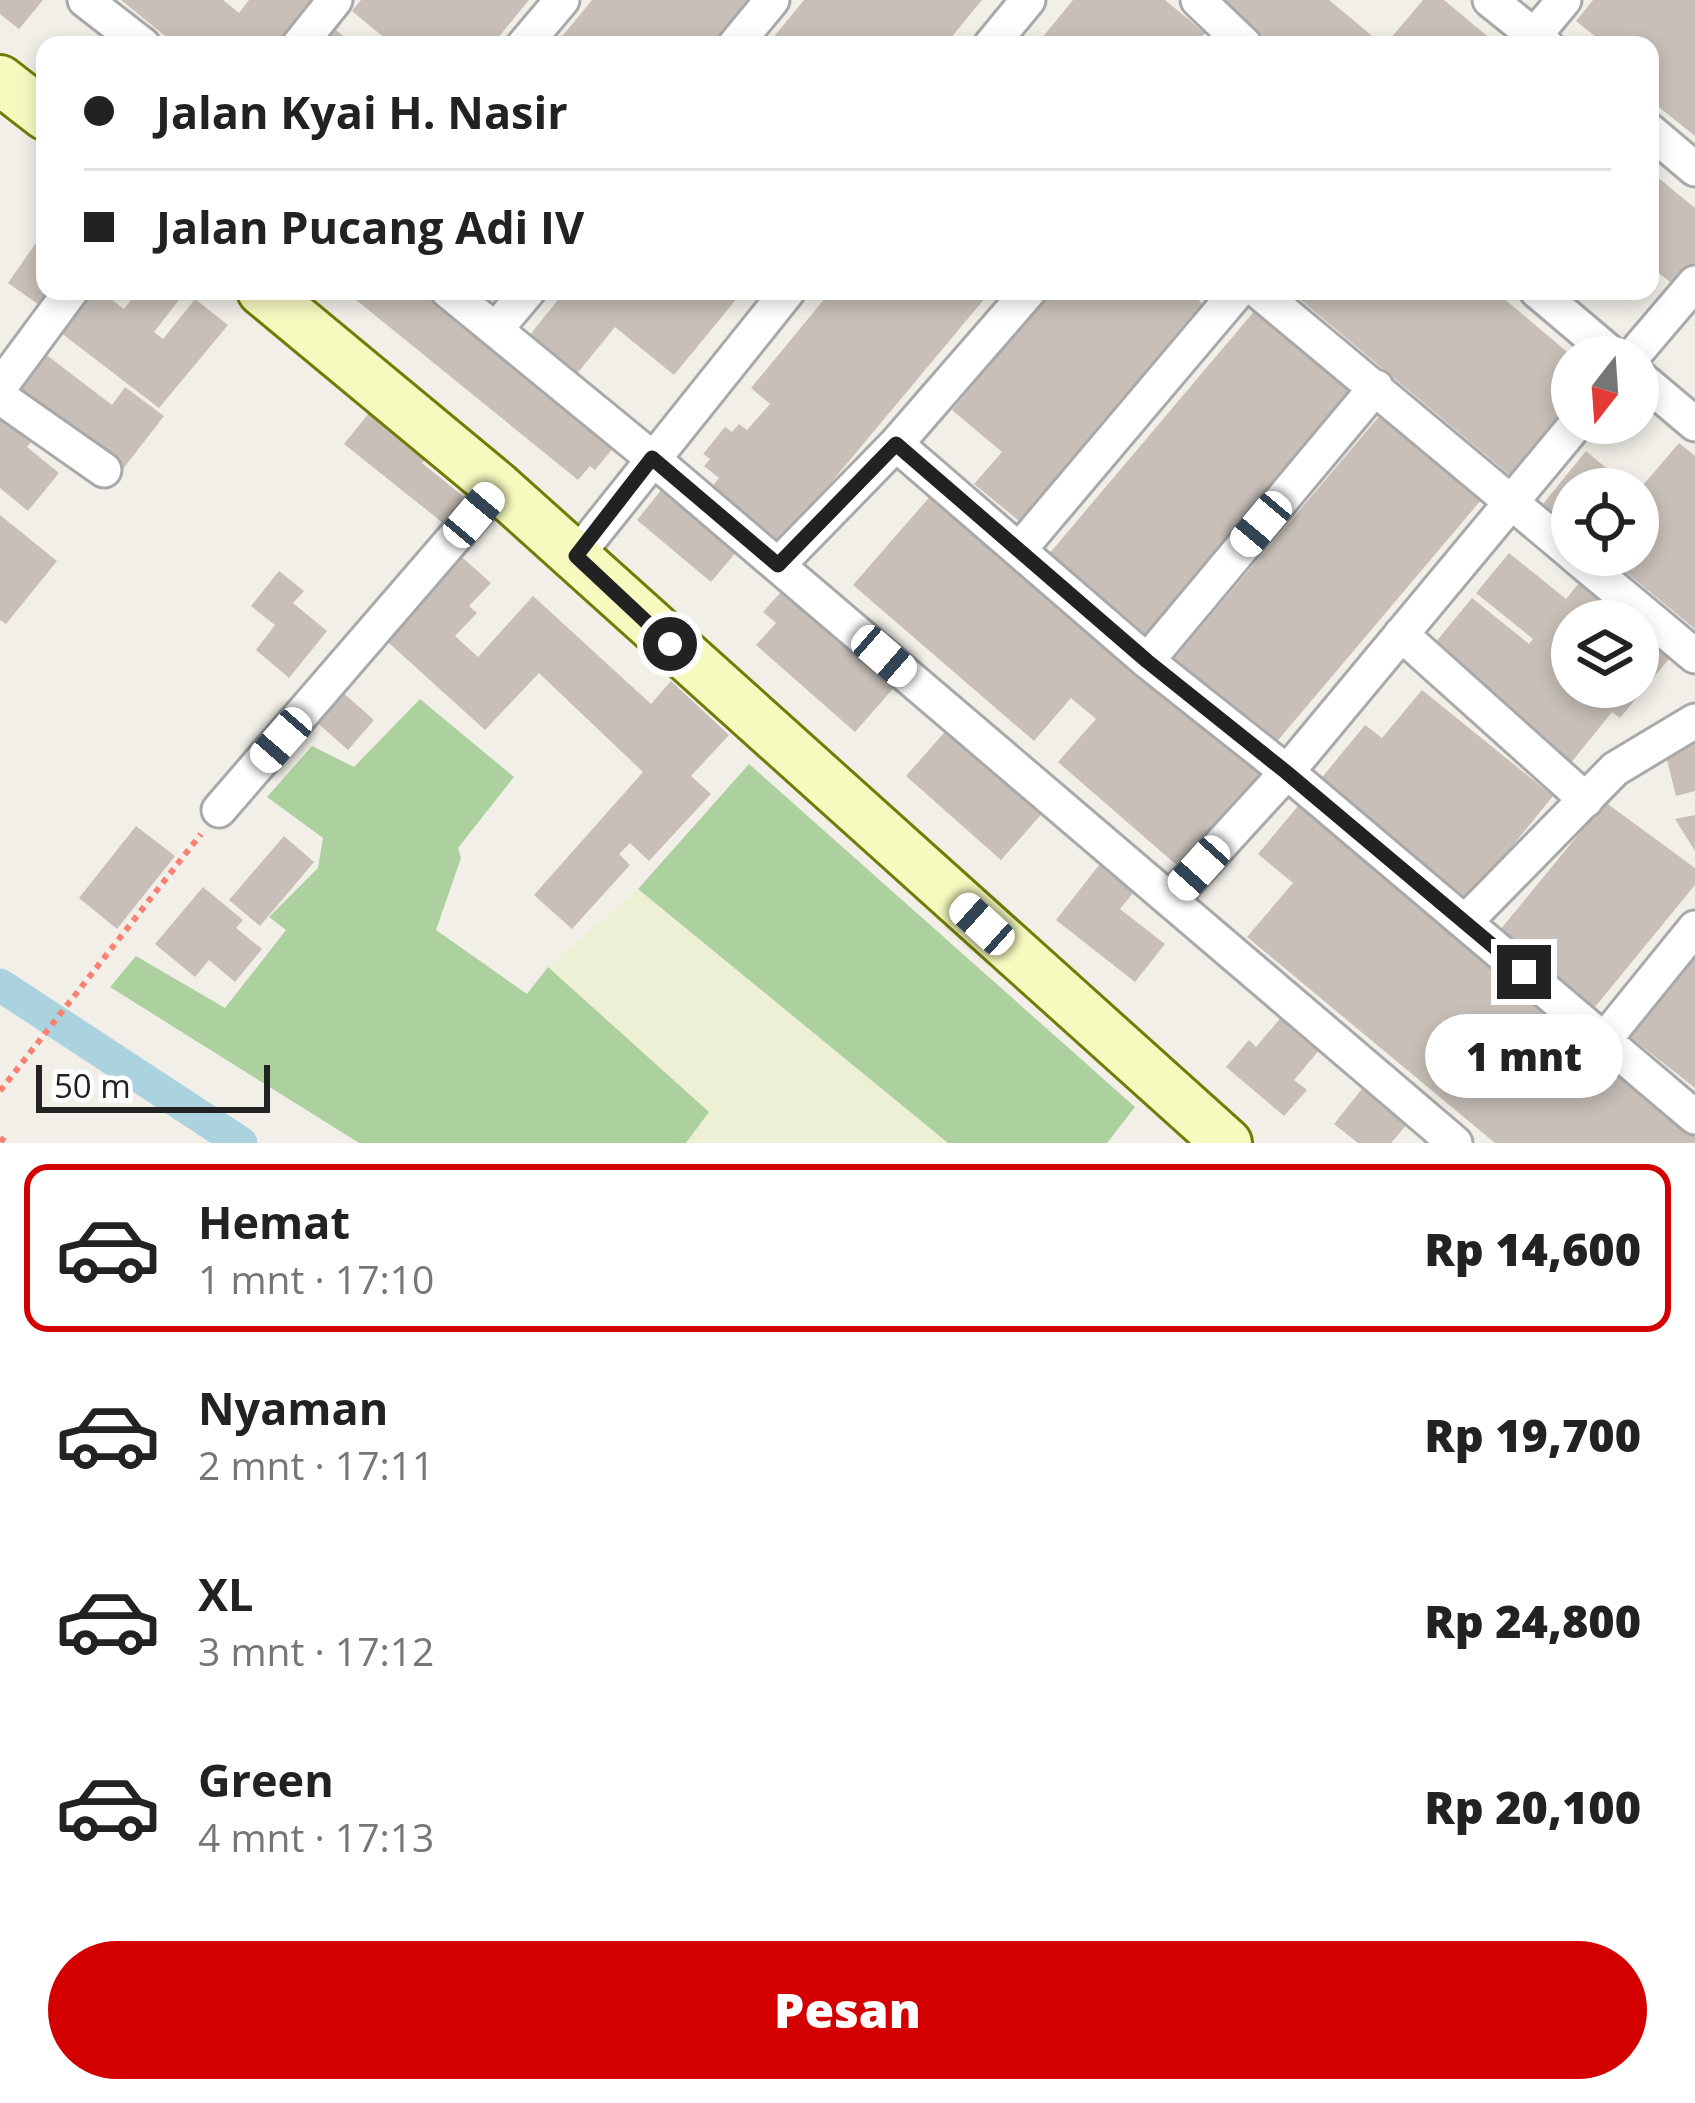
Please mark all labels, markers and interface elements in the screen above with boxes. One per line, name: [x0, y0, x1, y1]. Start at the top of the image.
text: Jalan Kyai H. Nasir: [156, 81, 568, 142]
text: Jalan Pucang Adi IV: [156, 196, 584, 257]
north arrow: [1551, 336, 1659, 444]
map controls: [1551, 336, 1659, 708]
button: locate: [1551, 468, 1659, 576]
car: [437, 476, 511, 554]
car: [1224, 485, 1298, 563]
button: layers: [1551, 600, 1659, 708]
route start: [643, 617, 697, 671]
car: [845, 619, 923, 693]
car: [244, 701, 318, 779]
car: [1162, 829, 1236, 907]
car: [943, 887, 1021, 961]
route end: [1497, 945, 1551, 999]
callout: 1 mnt: [1425, 1014, 1623, 1098]
text: 1 mnt: [1466, 1029, 1582, 1082]
scale bar: [36, 1059, 270, 1112]
text: 50 m: [54, 1063, 131, 1108]
text: Hemat: [198, 1191, 350, 1252]
icon: car: [54, 1194, 162, 1302]
text: Rp 14,600: [1424, 1218, 1641, 1279]
text: 1 mnt · 17:10: [198, 1252, 434, 1305]
text: Nyaman: [198, 1377, 388, 1438]
icon: car: [54, 1380, 162, 1488]
text: Rp 19,700: [1424, 1404, 1641, 1465]
text: 2 mnt · 17:11: [198, 1438, 434, 1491]
text: XL: [198, 1563, 253, 1624]
icon: car: [54, 1566, 162, 1674]
text: Rp 24,800: [1424, 1590, 1641, 1651]
text: 3 mnt · 17:12: [198, 1624, 434, 1677]
text: Green: [198, 1749, 334, 1810]
icon: car: [54, 1752, 162, 1860]
text: Rp 20,100: [1424, 1776, 1641, 1837]
text: 4 mnt · 17:13: [198, 1810, 434, 1863]
button: Pesan: [48, 1941, 1647, 2079]

